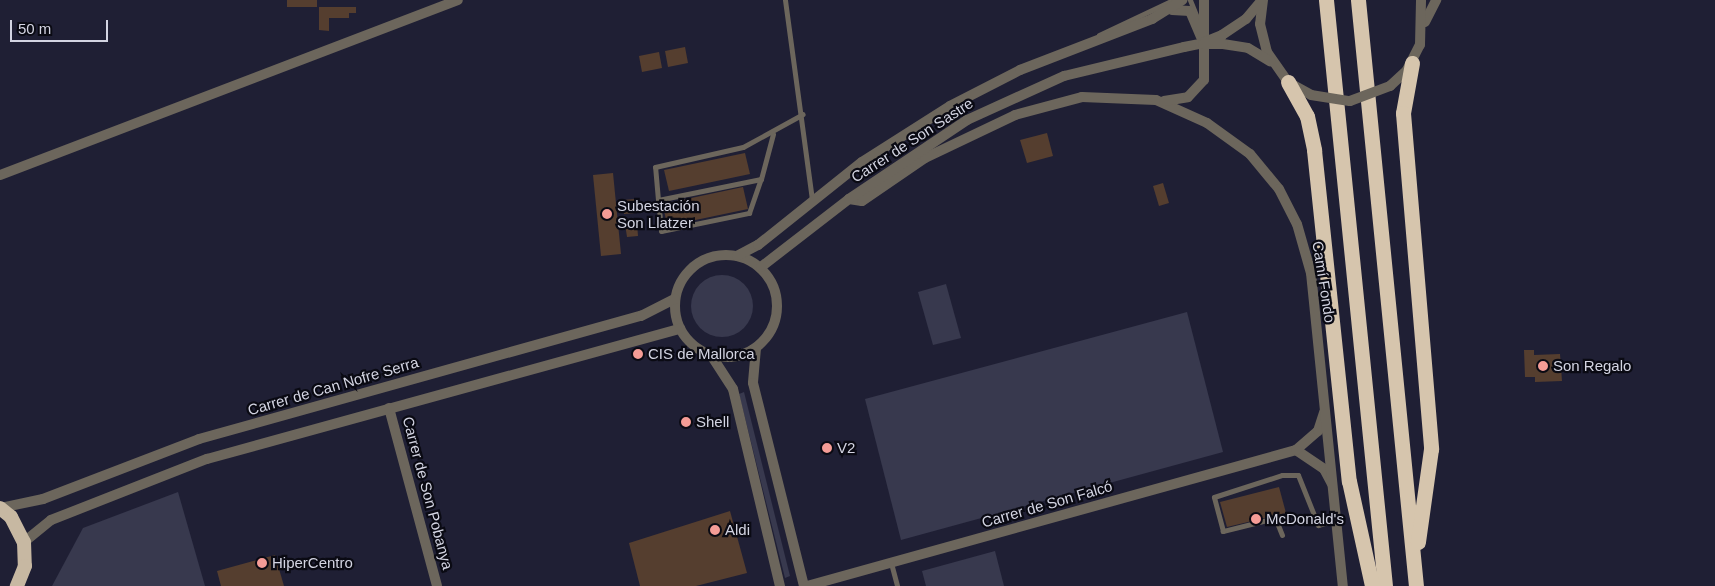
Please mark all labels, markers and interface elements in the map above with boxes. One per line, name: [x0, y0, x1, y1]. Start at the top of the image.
scale bar: [12, 10, 110, 42]
text: 50 m: [18, 20, 51, 37]
street label: Carrer de Son Sastre: [848, 94, 976, 186]
place label: Subestación Son Llatzer: [617, 196, 700, 231]
marker: Subestación Son Llatzer: [601, 208, 613, 220]
street label: Camí Fondo: [1309, 240, 1339, 324]
place label: CIS de Mallorca: [648, 345, 755, 363]
marker: CIS de Mallorca: [632, 348, 644, 360]
street label: Carrer de Can Nofre Serra: [246, 353, 420, 419]
place label: Son Regalo: [1553, 357, 1631, 375]
marker: Son Regalo: [1537, 360, 1549, 372]
place label: Shell: [696, 413, 729, 431]
street label: Carrer de Son Pobanya: [399, 415, 457, 571]
marker: Shell: [680, 416, 692, 428]
place label: V2: [837, 439, 855, 457]
marker: V2: [821, 442, 833, 454]
street label: Carrer de Son Falcó: [980, 477, 1114, 531]
place label: McDonald's: [1266, 510, 1344, 528]
marker: McDonald's: [1250, 513, 1262, 525]
place label: Aldi: [725, 521, 750, 539]
marker: Aldi: [709, 524, 721, 536]
place label: HiperCentro: [272, 554, 353, 572]
marker: HiperCentro: [256, 557, 268, 569]

